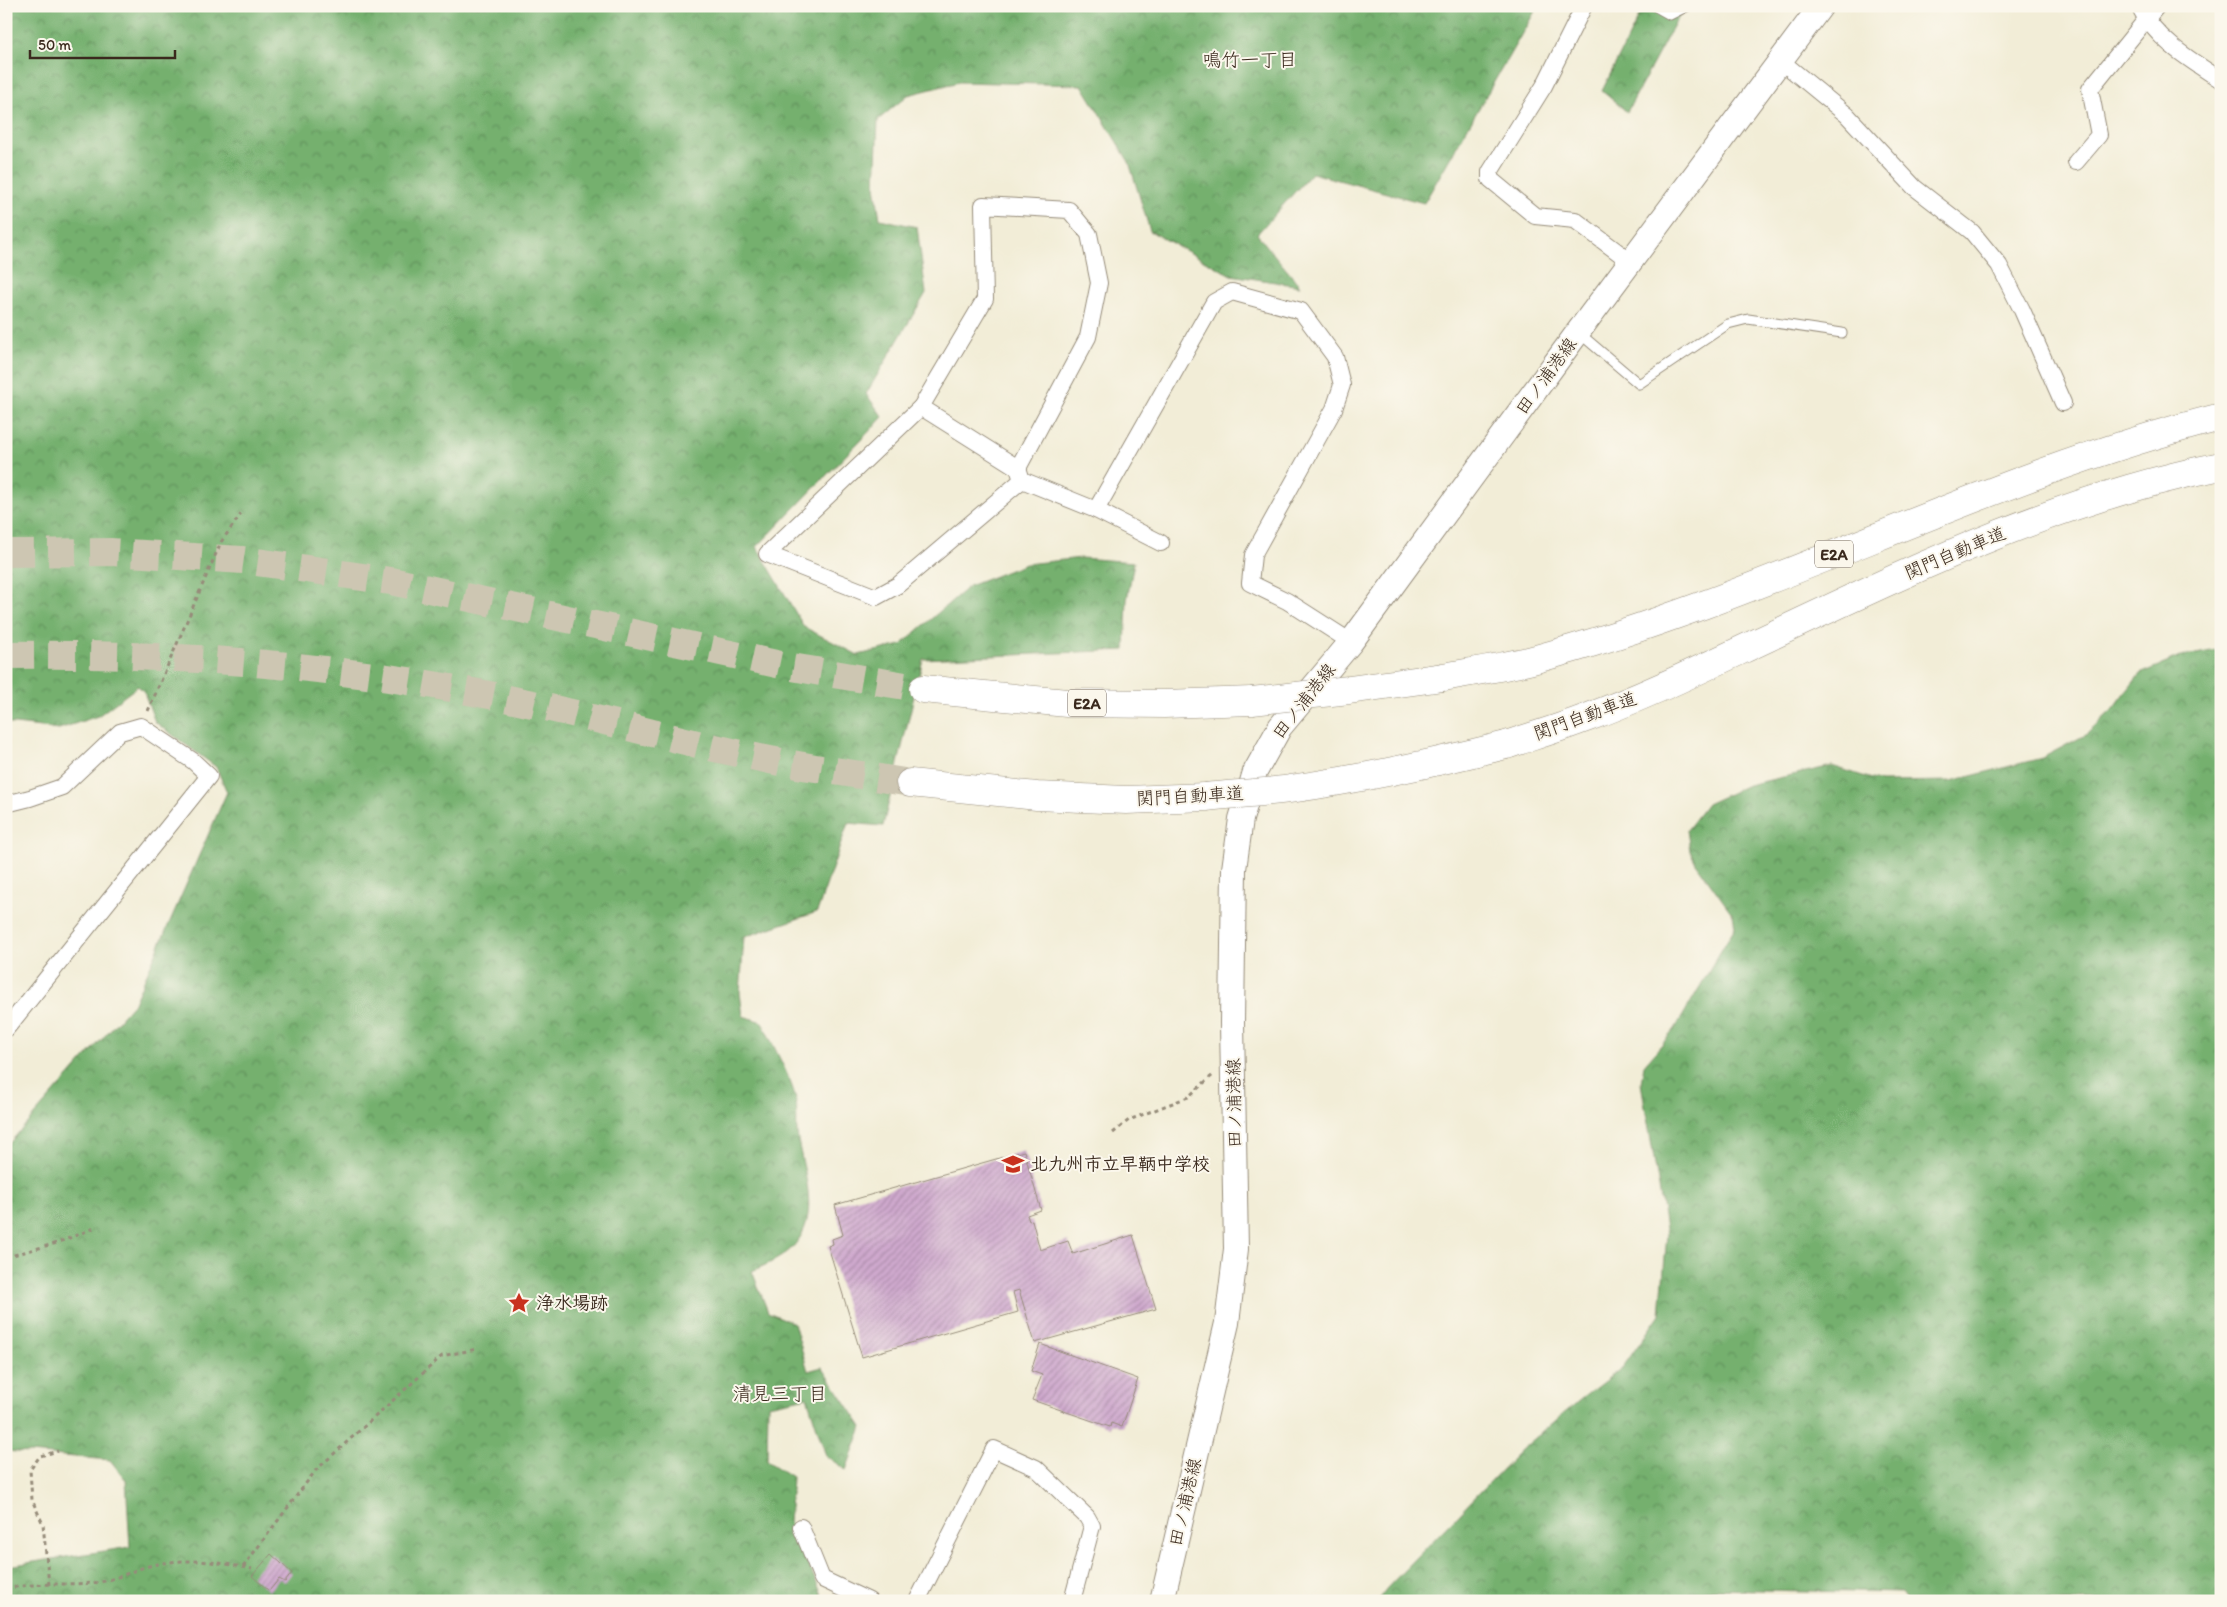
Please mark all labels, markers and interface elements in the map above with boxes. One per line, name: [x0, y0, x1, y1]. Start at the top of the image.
scale bar: [30, 28, 175, 60]
text: 50 m: [38, 36, 71, 54]
district label: 鳴竹一丁目: [1202, 48, 1298, 71]
street label: 田ノ浦港線: [1511, 333, 1581, 419]
street label: 関門自動車道: [1901, 522, 2009, 584]
road number: E2A: [1815, 540, 1853, 568]
street label: 田ノ浦港線: [1268, 659, 1340, 743]
street label: 関門自動車道: [1530, 687, 1640, 745]
road number: E2A: [1068, 690, 1106, 716]
street label: 関門自動車道: [1135, 782, 1245, 810]
street label: 田ノ浦港線: [1222, 1058, 1246, 1148]
school or university icon: 北九州市立早鞆中学校: [1000, 1151, 1026, 1177]
place label: 北九州市立早鞆中学校: [1030, 1153, 1210, 1175]
place icon: 浄水場跡: [506, 1290, 532, 1316]
place label: 浄水場跡: [536, 1292, 608, 1314]
district label: 清見三丁目: [732, 1382, 828, 1405]
street label: 田ノ浦港線: [1164, 1456, 1206, 1548]

